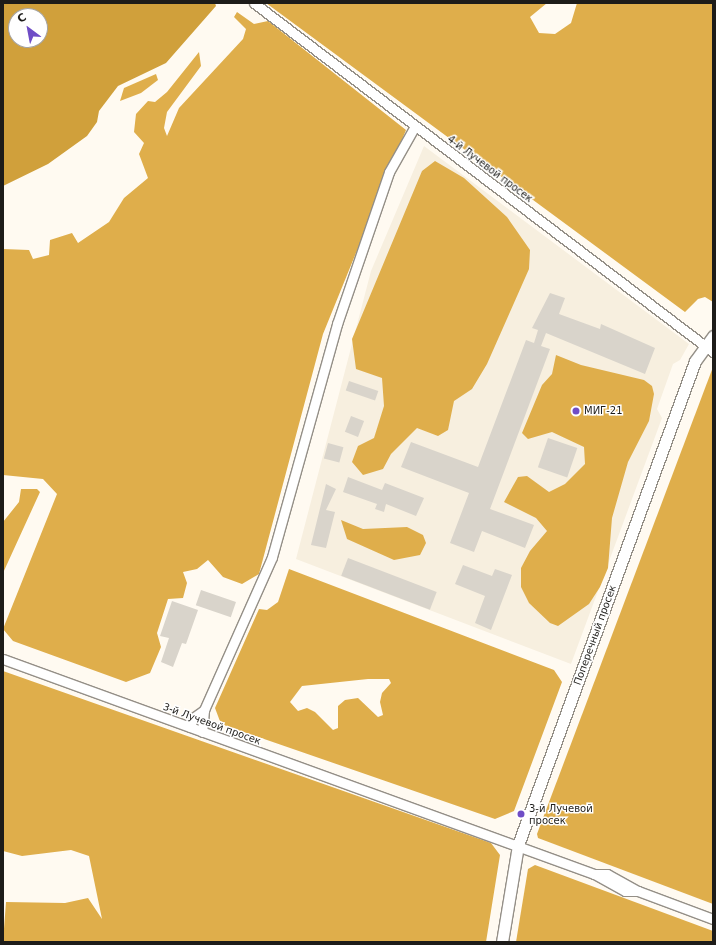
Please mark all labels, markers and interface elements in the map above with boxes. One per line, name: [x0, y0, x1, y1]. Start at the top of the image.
north arrow: [8, 8, 48, 48]
text: С: [15, 11, 29, 26]
street label: 4-й Лучевой просек: [445, 133, 535, 205]
place label: МИГ-21: [584, 405, 623, 417]
marker: МИГ-21: [571, 406, 581, 416]
street label: Поперечный просек: [571, 583, 619, 687]
street label: 3-й Лучевой просек: [161, 701, 263, 747]
place label: 3-й Лучевой просек: [529, 802, 593, 826]
marker: 3-й Лучевой просек: [516, 809, 526, 819]

